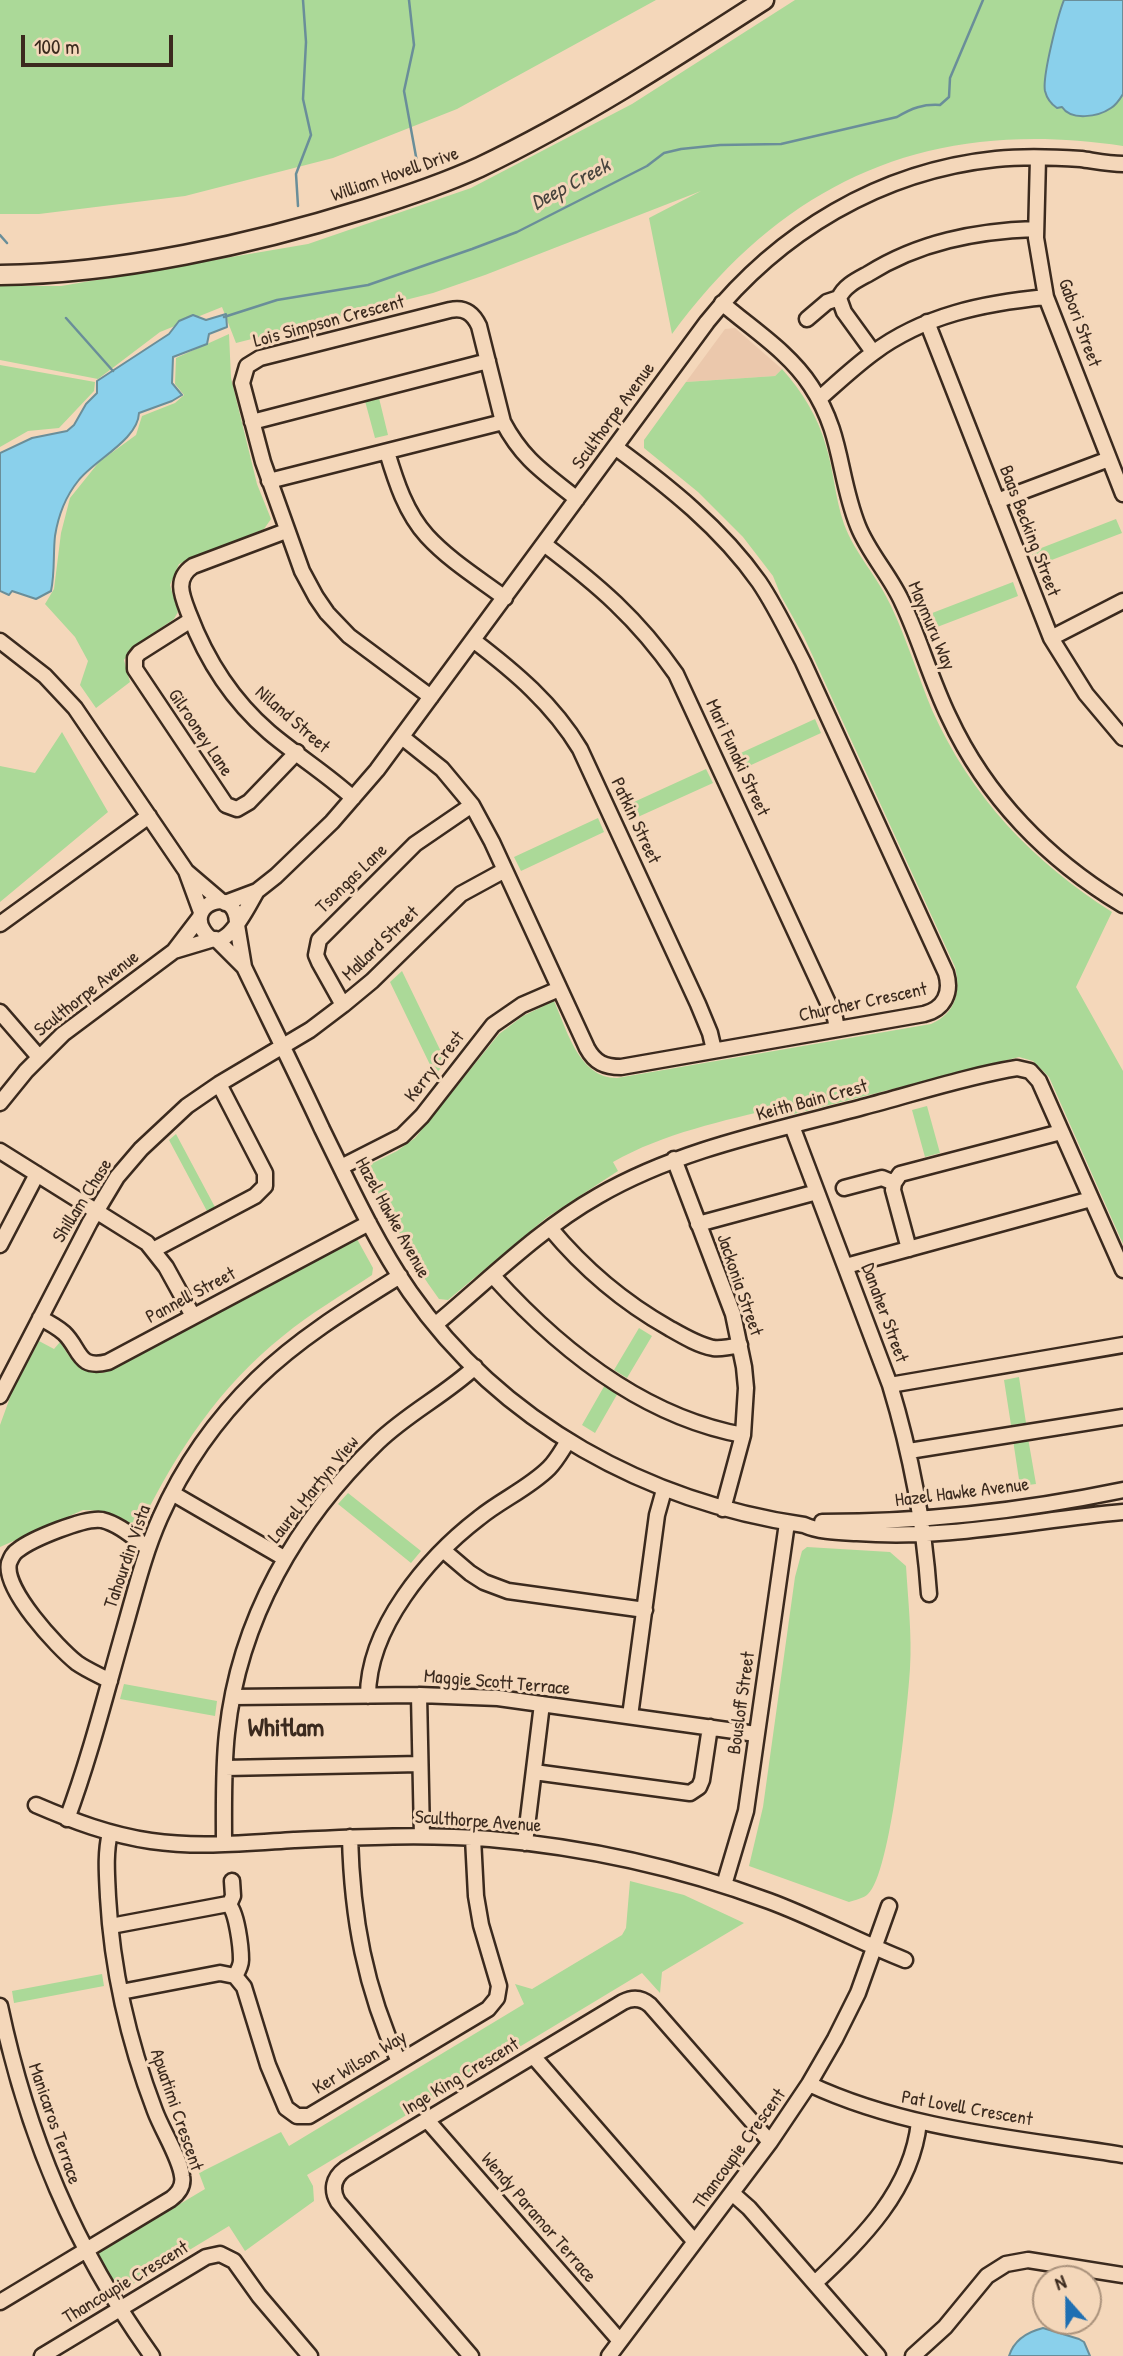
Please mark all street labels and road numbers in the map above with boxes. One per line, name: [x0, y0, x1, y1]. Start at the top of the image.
street label: William Hovell Drive: [328, 143, 462, 207]
street label: Gabori Street: [1053, 276, 1105, 370]
street label: Lois Simpson Crescent: [251, 291, 407, 353]
street label: Sculthorpe Avenue: [568, 358, 660, 474]
street label: Baas Becking Street: [994, 462, 1064, 600]
street label: Maymuru Way: [902, 578, 960, 674]
street label: Niland Street: [250, 681, 334, 759]
street label: Gilrooney Lane: [163, 685, 237, 781]
street label: Mari Funaki Street: [700, 696, 774, 820]
street label: Patkin Street: [605, 774, 665, 868]
street label: Tsongas Lane: [311, 839, 393, 919]
street label: Mallard Street: [338, 902, 424, 986]
street label: Sculthorpe Avenue: [30, 946, 144, 1042]
street label: Churcher Crescent: [797, 978, 929, 1028]
street label: Kerry Crest: [400, 1027, 470, 1107]
street label: Keith Bain Crest: [754, 1075, 870, 1127]
street label: Hazel Hawke Avenue: [349, 1154, 435, 1282]
street label: Shillam Chase: [48, 1155, 118, 1247]
street label: Jackonia Street: [711, 1231, 767, 1339]
street label: Danaher Street: [856, 1260, 912, 1366]
street label: Pannell Street: [142, 1263, 240, 1329]
street label: Laurel Martyn View: [264, 1432, 364, 1548]
street label: Hazel Hawke Avenue: [894, 1473, 1030, 1513]
street label: Tahourdin Vista: [100, 1502, 156, 1612]
street label: Bousloff Street: [724, 1650, 760, 1756]
street label: Maggie Scott Terrace: [423, 1665, 571, 1701]
street label: Sculthorpe Avenue: [414, 1806, 542, 1838]
street label: Ker Wilson Way: [309, 2026, 411, 2100]
street label: Inge King Crescent: [399, 2033, 523, 2121]
street label: Apuatimi Crescent: [144, 2046, 208, 2174]
street label: Manicaros Terrace: [23, 2060, 85, 2188]
street label: Thancoupie Crescent: [689, 2085, 791, 2213]
street label: Pat Lovell Crescent: [900, 2086, 1034, 2132]
street label: Wendy Paramor Terrace: [475, 2148, 601, 2288]
street label: Thancoupie Crescent: [59, 2237, 193, 2329]

